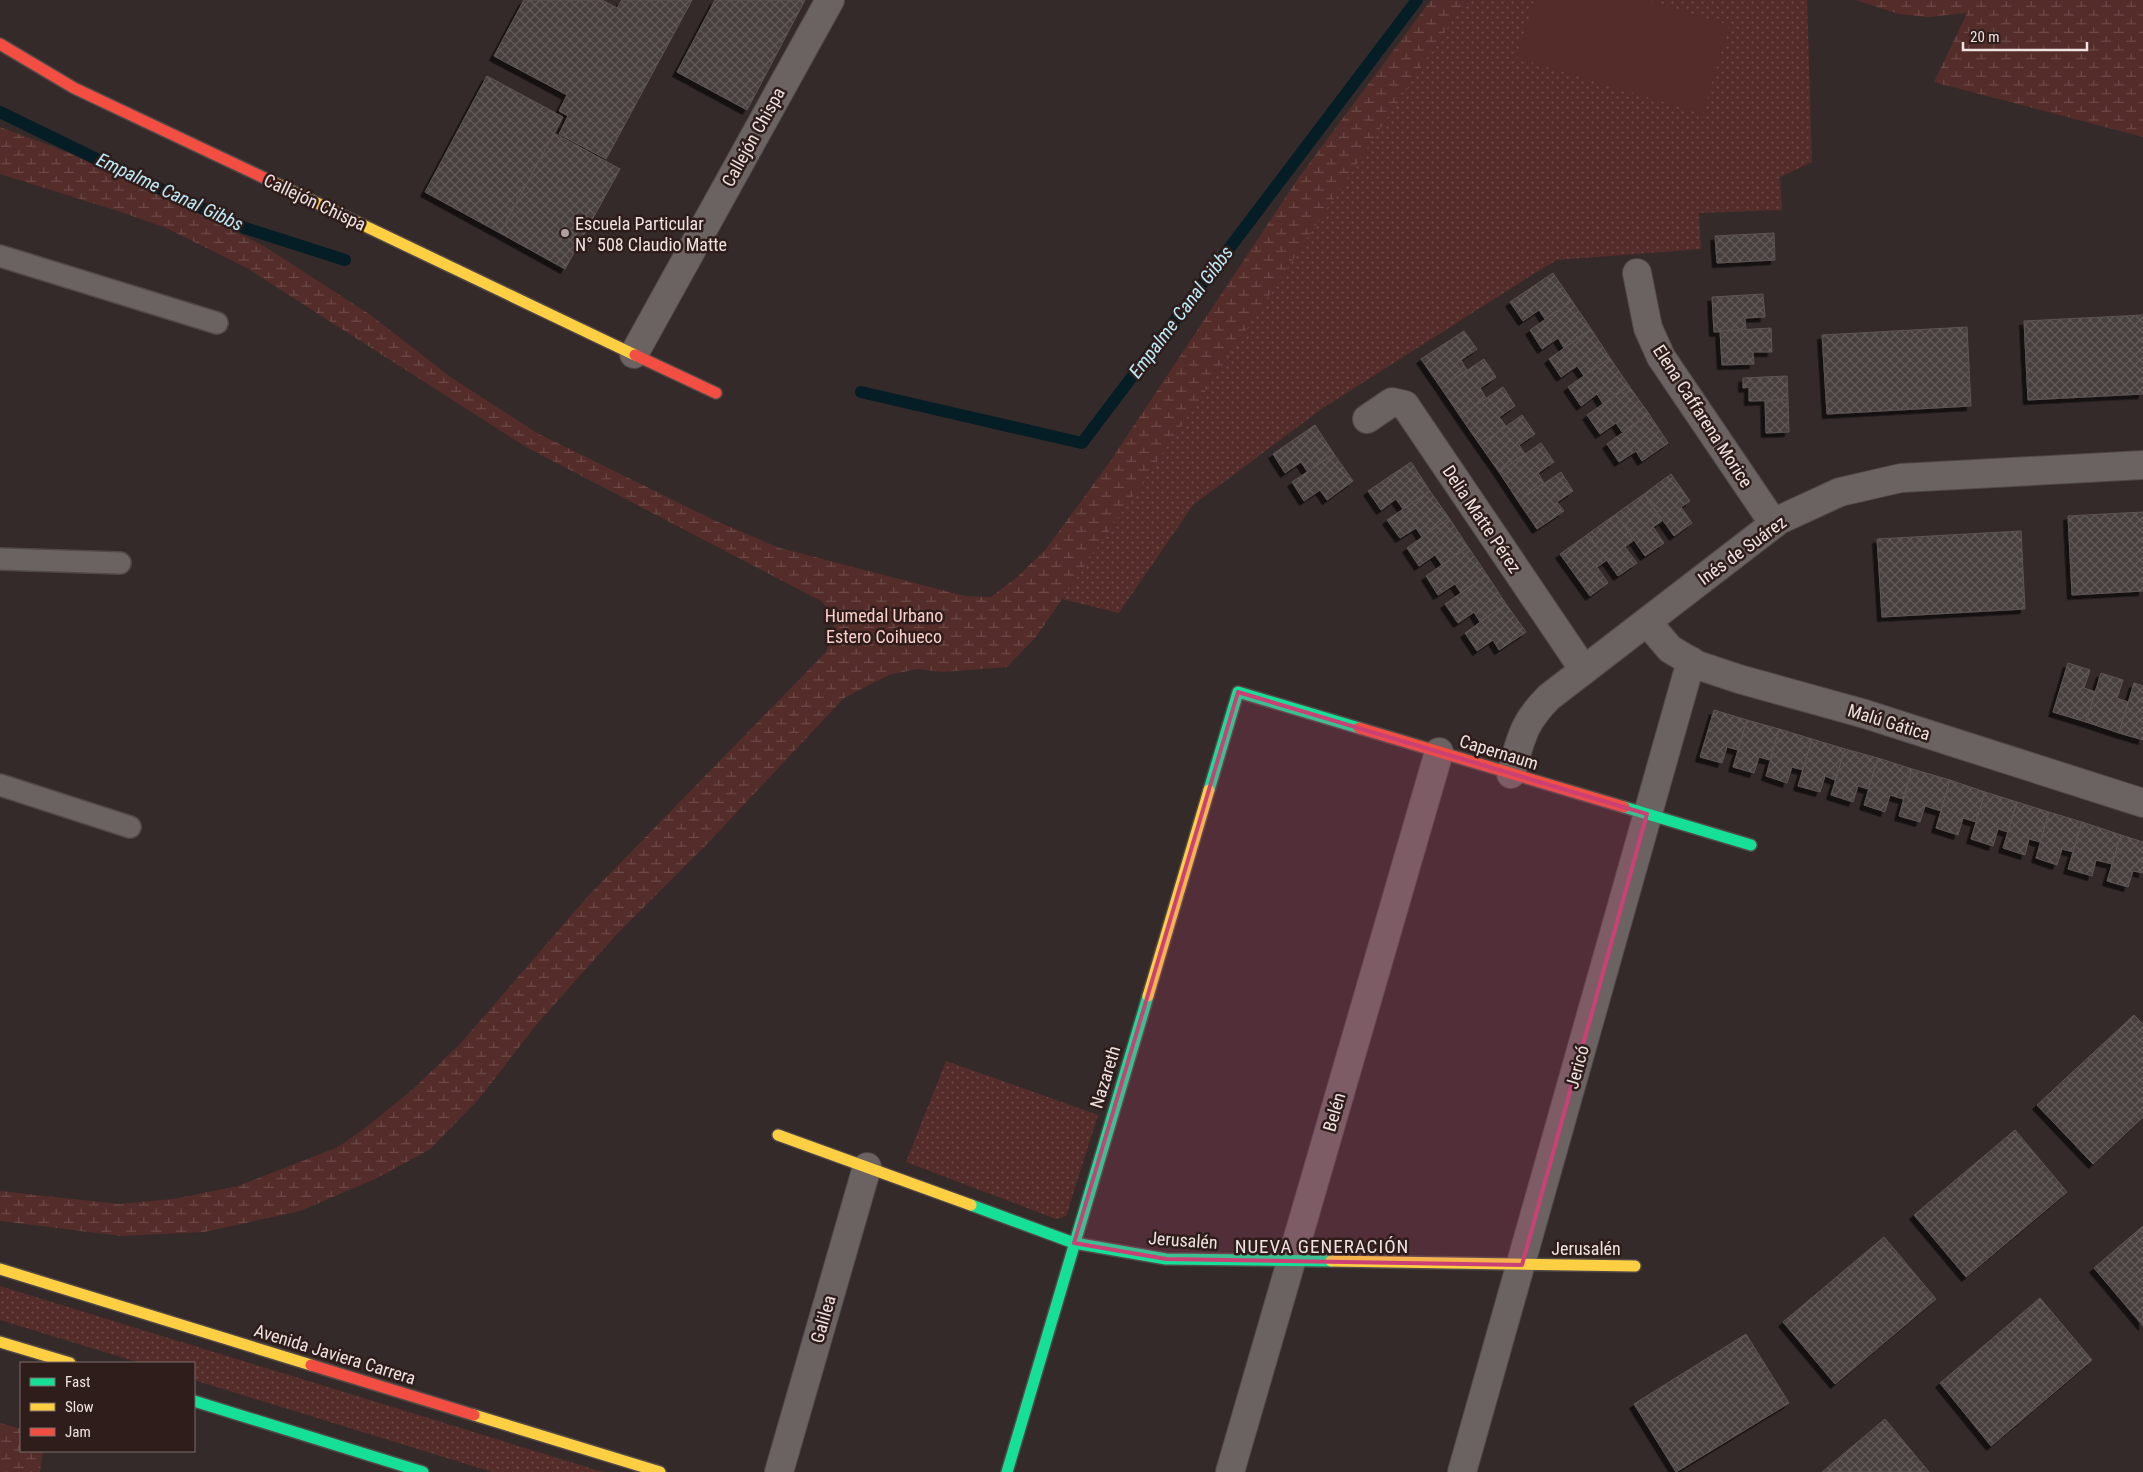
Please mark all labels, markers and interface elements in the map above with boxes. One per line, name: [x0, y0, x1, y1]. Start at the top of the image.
scale bar: [1963, 20, 2087, 52]
text: 20 m: [1970, 28, 2000, 46]
street label: Callejón Chispa: [717, 84, 789, 190]
water label: Empalme Canal Gibbs: [93, 148, 247, 236]
street label: Callejón Chispa: [261, 169, 369, 235]
place label: Escuela Particular N° 508 Claudio Matte: [575, 213, 727, 255]
marker: Escuela Particular N° 508 Claudio Matte: [559, 227, 571, 239]
water label: Empalme Canal Gibbs: [1124, 241, 1238, 383]
street label: Elena Caffarena Morice: [1649, 341, 1757, 491]
street label: Delia Matte Pérez: [1438, 461, 1526, 577]
street label: Inés de Suárez: [1694, 511, 1790, 589]
park label: Humedal Urbano Estero Coihueco: [825, 605, 943, 647]
street label: Malú Gática: [1845, 700, 1933, 744]
street label: Capernaum: [1457, 730, 1541, 774]
street label: Nazareth: [1086, 1043, 1124, 1111]
street label: Jericó: [1561, 1043, 1593, 1091]
street label: Belén: [1318, 1090, 1350, 1134]
street label: Jerusalén: [1148, 1227, 1218, 1253]
district label: NUEVA GENERACIÓN: [1235, 1235, 1409, 1258]
street label: Jerusalén: [1551, 1238, 1621, 1259]
street label: Galilea: [806, 1293, 840, 1345]
street label: Avenida Javiera Carrera: [252, 1319, 418, 1389]
legend: [20, 1362, 195, 1452]
text: Fast: [65, 1373, 90, 1391]
text: Slow: [65, 1398, 94, 1416]
text: Jam: [65, 1423, 91, 1441]

